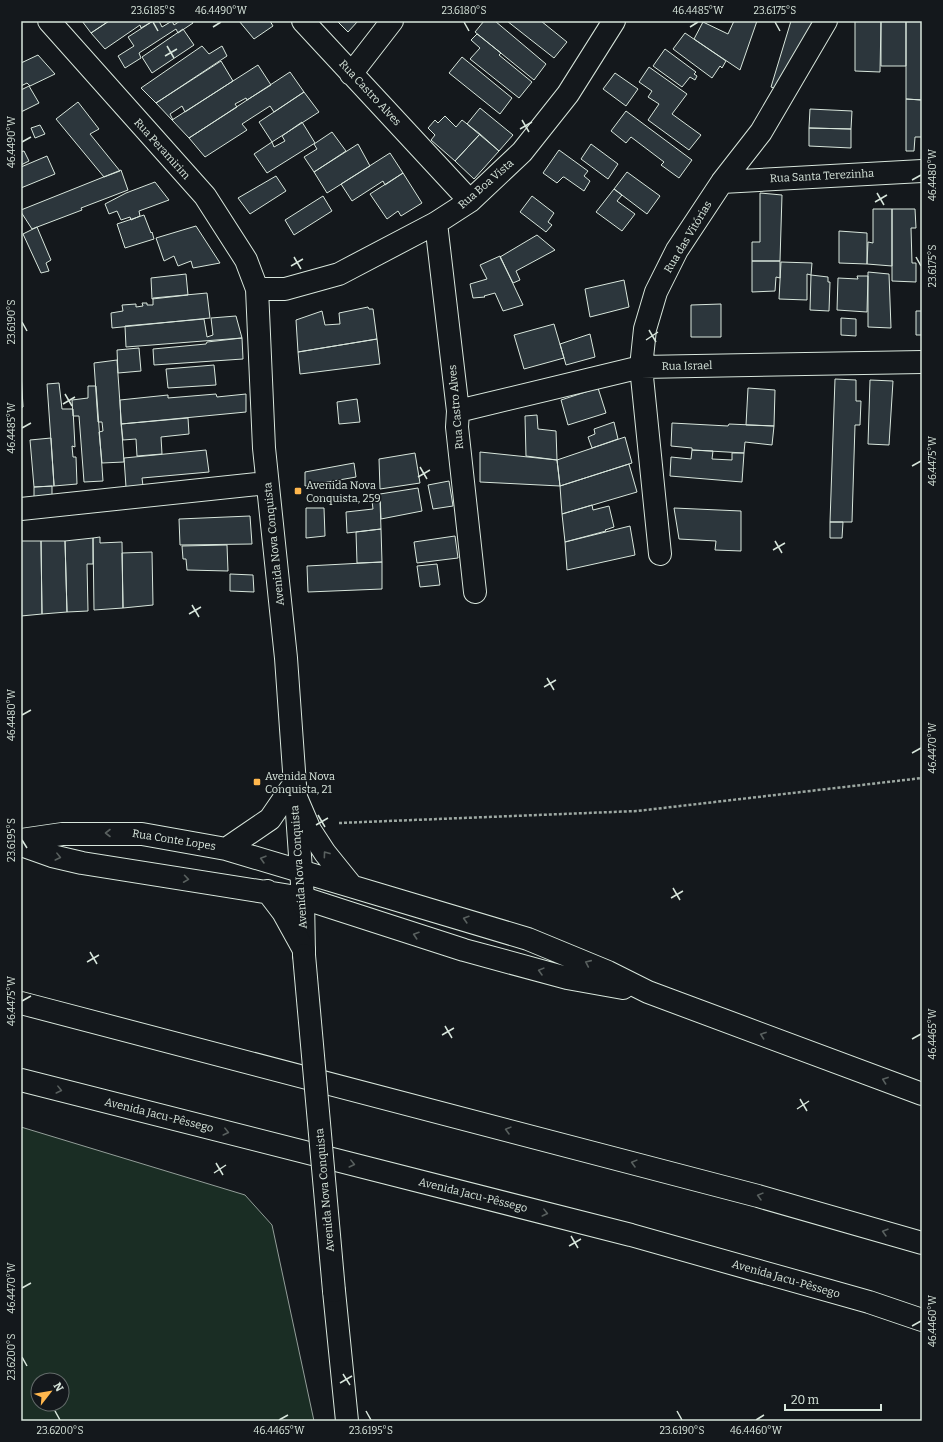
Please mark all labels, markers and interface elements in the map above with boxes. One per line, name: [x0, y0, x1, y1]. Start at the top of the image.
text: 23.6185°S: [131, 5, 175, 17]
text: 46.4490°W: [195, 5, 248, 17]
text: 23.6180°S: [441, 5, 487, 17]
text: 46.4485°W: [672, 5, 724, 17]
text: 23.6175°S: [754, 5, 796, 17]
street label: Rua Castro Alves: [336, 58, 404, 128]
text: 46.4490°W: [6, 115, 18, 168]
street label: Rua Peramirim: [131, 116, 193, 182]
text: 46.4480°W: [927, 148, 939, 201]
street label: Rua Boa Vista: [456, 156, 516, 212]
street label: Rua Santa Terezinha: [770, 167, 874, 185]
street label: Rua das Vitórias: [661, 199, 715, 275]
text: 23.6175°S: [927, 245, 939, 287]
text: 23.6190°S: [6, 300, 18, 344]
street label: Rua Israel: [662, 359, 712, 373]
street label: Rua Castro Alves: [446, 364, 466, 450]
text: 46.4485°W: [6, 402, 18, 454]
text: 46.4475°W: [927, 435, 939, 486]
place label: Avenida Nova Conquista, 259: [306, 479, 381, 505]
street label: Avenida Nova Conquista: [261, 482, 287, 606]
marker: Avenida Nova Conquista, 259: [293, 486, 303, 496]
text: 46.4480°W: [6, 688, 18, 741]
text: 46.4470°W: [927, 722, 939, 773]
place label: Avenida Nova Conquista, 21: [265, 770, 335, 796]
marker: Avenida Nova Conquista, 21: [252, 777, 262, 787]
street label: Avenida Nova Conquista: [288, 805, 310, 929]
text: 23.6195°S: [6, 818, 18, 862]
street label: Rua Conte Lopes: [131, 827, 217, 853]
one-way arrow: [105, 829, 111, 837]
one-way arrow: [323, 851, 331, 858]
one-way arrow: [55, 853, 61, 861]
one-way arrow: [260, 855, 267, 864]
one-way arrow: [183, 874, 189, 883]
one-way arrow: [462, 915, 469, 924]
one-way arrow: [413, 931, 420, 940]
one-way arrow: [584, 960, 592, 968]
one-way arrow: [538, 967, 545, 976]
text: 46.4475°W: [6, 975, 18, 1026]
text: 46.4465°W: [927, 1008, 939, 1059]
one-way arrow: [760, 1032, 767, 1040]
one-way arrow: [882, 1077, 889, 1085]
one-way arrow: [55, 1085, 62, 1094]
street label: Avenida Jacu-Pêssego: [103, 1095, 215, 1135]
one-way arrow: [505, 1126, 512, 1135]
one-way arrow: [222, 1127, 229, 1136]
street label: Avenida Nova Conquista: [313, 1128, 337, 1252]
one-way arrow: [348, 1159, 355, 1168]
one-way arrow: [631, 1159, 638, 1168]
street label: Avenida Jacu-Pêssego: [417, 1175, 529, 1215]
one-way arrow: [756, 1192, 763, 1201]
one-way arrow: [542, 1209, 549, 1217]
one-way arrow: [881, 1228, 888, 1237]
street label: Avenida Jacu-Pêssego: [731, 1257, 841, 1301]
text: 46.4470°W: [6, 1262, 18, 1313]
text: 46.4460°W: [927, 1294, 939, 1347]
text: 23.6200°S: [6, 1334, 18, 1380]
north arrow: [30, 1372, 70, 1412]
text: N: [50, 1380, 66, 1395]
scale bar: [785, 1386, 881, 1412]
text: 20 m: [791, 1393, 820, 1407]
text: 23.6200°S: [37, 1425, 83, 1437]
text: 46.4465°W: [254, 1425, 305, 1437]
text: 23.6195°S: [349, 1425, 393, 1437]
text: 23.6190°S: [660, 1425, 704, 1437]
text: 46.4460°W: [730, 1425, 783, 1437]

